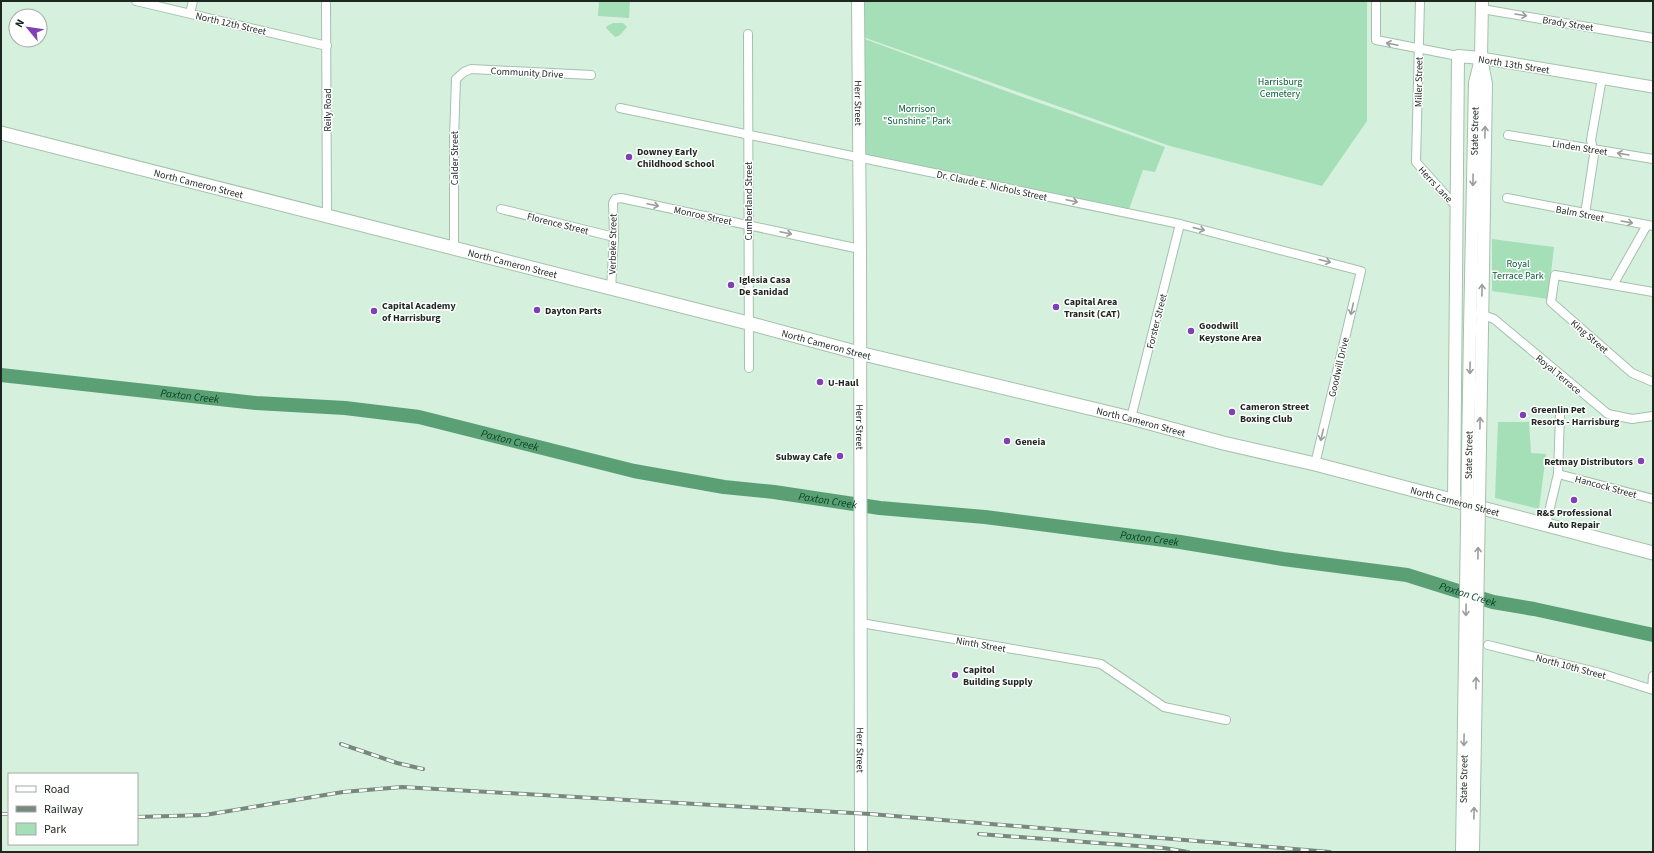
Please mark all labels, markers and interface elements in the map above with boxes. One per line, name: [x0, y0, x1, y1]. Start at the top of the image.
north arrow: [8, 8, 48, 48]
street label: North 12th Street: [194, 9, 268, 39]
one-way arrow: [1514, 11, 1527, 19]
street label: Brady Street: [1541, 13, 1595, 35]
text: N: [11, 17, 28, 30]
one-way arrow: [1386, 39, 1399, 47]
street label: North 13th Street: [1477, 52, 1551, 78]
street label: Miller Street: [1412, 56, 1426, 107]
street label: Community Drive: [490, 64, 564, 82]
park label: Harrisburg Cemetery: [1258, 75, 1302, 101]
street label: Herr Street: [851, 80, 865, 126]
street label: Reily Road: [321, 88, 335, 132]
park label: Morrison "Sunshine" Park: [883, 102, 951, 128]
street label: State Street: [1468, 106, 1483, 155]
one-way arrow: [1481, 126, 1489, 139]
street label: Calder Street: [448, 130, 462, 185]
street label: Linden Street: [1551, 137, 1609, 159]
place label: Downey Early Childhood School: [637, 145, 714, 171]
one-way arrow: [1616, 150, 1629, 158]
marker: Downey Early Childhood School: [624, 152, 634, 162]
street label: Cumberland Street: [742, 161, 756, 240]
street label: Herrs Lane: [1415, 163, 1456, 206]
street label: North Cameron Street: [152, 166, 245, 202]
street label: Dr. Claude E. Nichols Street: [935, 167, 1049, 205]
one-way arrow: [1469, 173, 1477, 186]
one-way arrow: [1065, 198, 1078, 206]
one-way arrow: [647, 201, 660, 209]
street label: Balm Street: [1555, 202, 1606, 226]
street label: Monroe Street: [672, 203, 734, 229]
street label: Florence Street: [525, 210, 591, 239]
street label: Verbeke Street: [605, 213, 621, 274]
one-way arrow: [1621, 218, 1634, 226]
one-way arrow: [1192, 226, 1205, 233]
one-way arrow: [780, 230, 793, 238]
street label: North Cameron Street: [466, 246, 559, 282]
park label: Royal Terrace Park: [1492, 257, 1544, 283]
one-way arrow: [1318, 258, 1331, 266]
place label: Iglesia Casa De Sanidad: [739, 273, 791, 299]
marker: Iglesia Casa De Sanidad: [726, 280, 736, 290]
one-way arrow: [1478, 284, 1486, 297]
street label: Forster Street: [1143, 292, 1171, 350]
place label: Capital Area Transit (CAT): [1064, 295, 1120, 321]
place label: Capital Academy of Harrisburg: [382, 299, 456, 325]
marker: Capital Area Transit (CAT): [1051, 302, 1061, 312]
one-way arrow: [1348, 302, 1356, 315]
place label: Dayton Parts: [545, 304, 602, 318]
marker: Dayton Parts: [532, 305, 542, 315]
marker: Capital Academy of Harrisburg: [369, 306, 379, 316]
street label: King Street: [1567, 316, 1612, 357]
place label: Goodwill Keystone Area: [1199, 319, 1262, 345]
street label: North Cameron Street: [780, 326, 873, 364]
marker: Goodwill Keystone Area: [1186, 326, 1196, 336]
street label: Goodwill Drive: [1325, 336, 1353, 399]
street label: Royal Terrace: [1533, 351, 1584, 398]
one-way arrow: [1466, 361, 1474, 374]
place label: U-Haul: [828, 376, 859, 390]
marker: U-Haul: [815, 377, 825, 387]
water label: Paxton Creek: [160, 386, 221, 407]
place label: Cameron Street Boxing Club: [1240, 400, 1309, 426]
place label: Greenlin Pet Resorts - Harrisburg: [1531, 403, 1620, 429]
street label: Herr Street: [852, 404, 866, 450]
street label: North Cameron Street: [1095, 404, 1188, 441]
marker: Cameron Street Boxing Club: [1227, 407, 1237, 417]
marker: Greenlin Pet Resorts - Harrisburg: [1518, 410, 1528, 420]
one-way arrow: [1476, 417, 1484, 430]
water label: Paxton Creek: [479, 426, 541, 455]
one-way arrow: [1318, 428, 1325, 441]
street label: State Street: [1462, 430, 1476, 479]
place label: Geneia: [1015, 435, 1046, 449]
marker: Geneia: [1002, 436, 1012, 446]
place label: Subway Cafe: [775, 450, 832, 464]
marker: Subway Cafe: [835, 451, 845, 461]
place label: Retmay Distributors: [1544, 455, 1634, 469]
marker: Retmay Distributors: [1636, 456, 1646, 466]
street label: Hancock Street: [1573, 472, 1639, 502]
street label: North Cameron Street: [1409, 483, 1502, 520]
water label: Paxton Creek: [797, 489, 859, 513]
marker: R&S Professional Auto Repair: [1569, 495, 1579, 505]
place label: R&S Professional Auto Repair: [1536, 506, 1612, 532]
water label: Paxton Creek: [1119, 527, 1180, 550]
one-way arrow: [1474, 547, 1482, 560]
water label: Paxton Creek: [1437, 579, 1498, 611]
one-way arrow: [1462, 603, 1470, 616]
street label: Ninth Street: [955, 634, 1007, 656]
street label: North 10th Street: [1534, 651, 1608, 683]
place label: Capitol Building Supply: [963, 663, 1033, 689]
marker: Capitol Building Supply: [950, 670, 960, 680]
one-way arrow: [1472, 677, 1480, 690]
street label: Herr Street: [853, 727, 867, 773]
one-way arrow: [1460, 733, 1468, 746]
street label: State Street: [1457, 754, 1471, 803]
legend: [8, 773, 138, 845]
text: Road: [44, 781, 70, 798]
text: Railway: [44, 801, 83, 818]
one-way arrow: [1470, 807, 1477, 820]
text: Park: [44, 821, 66, 838]

